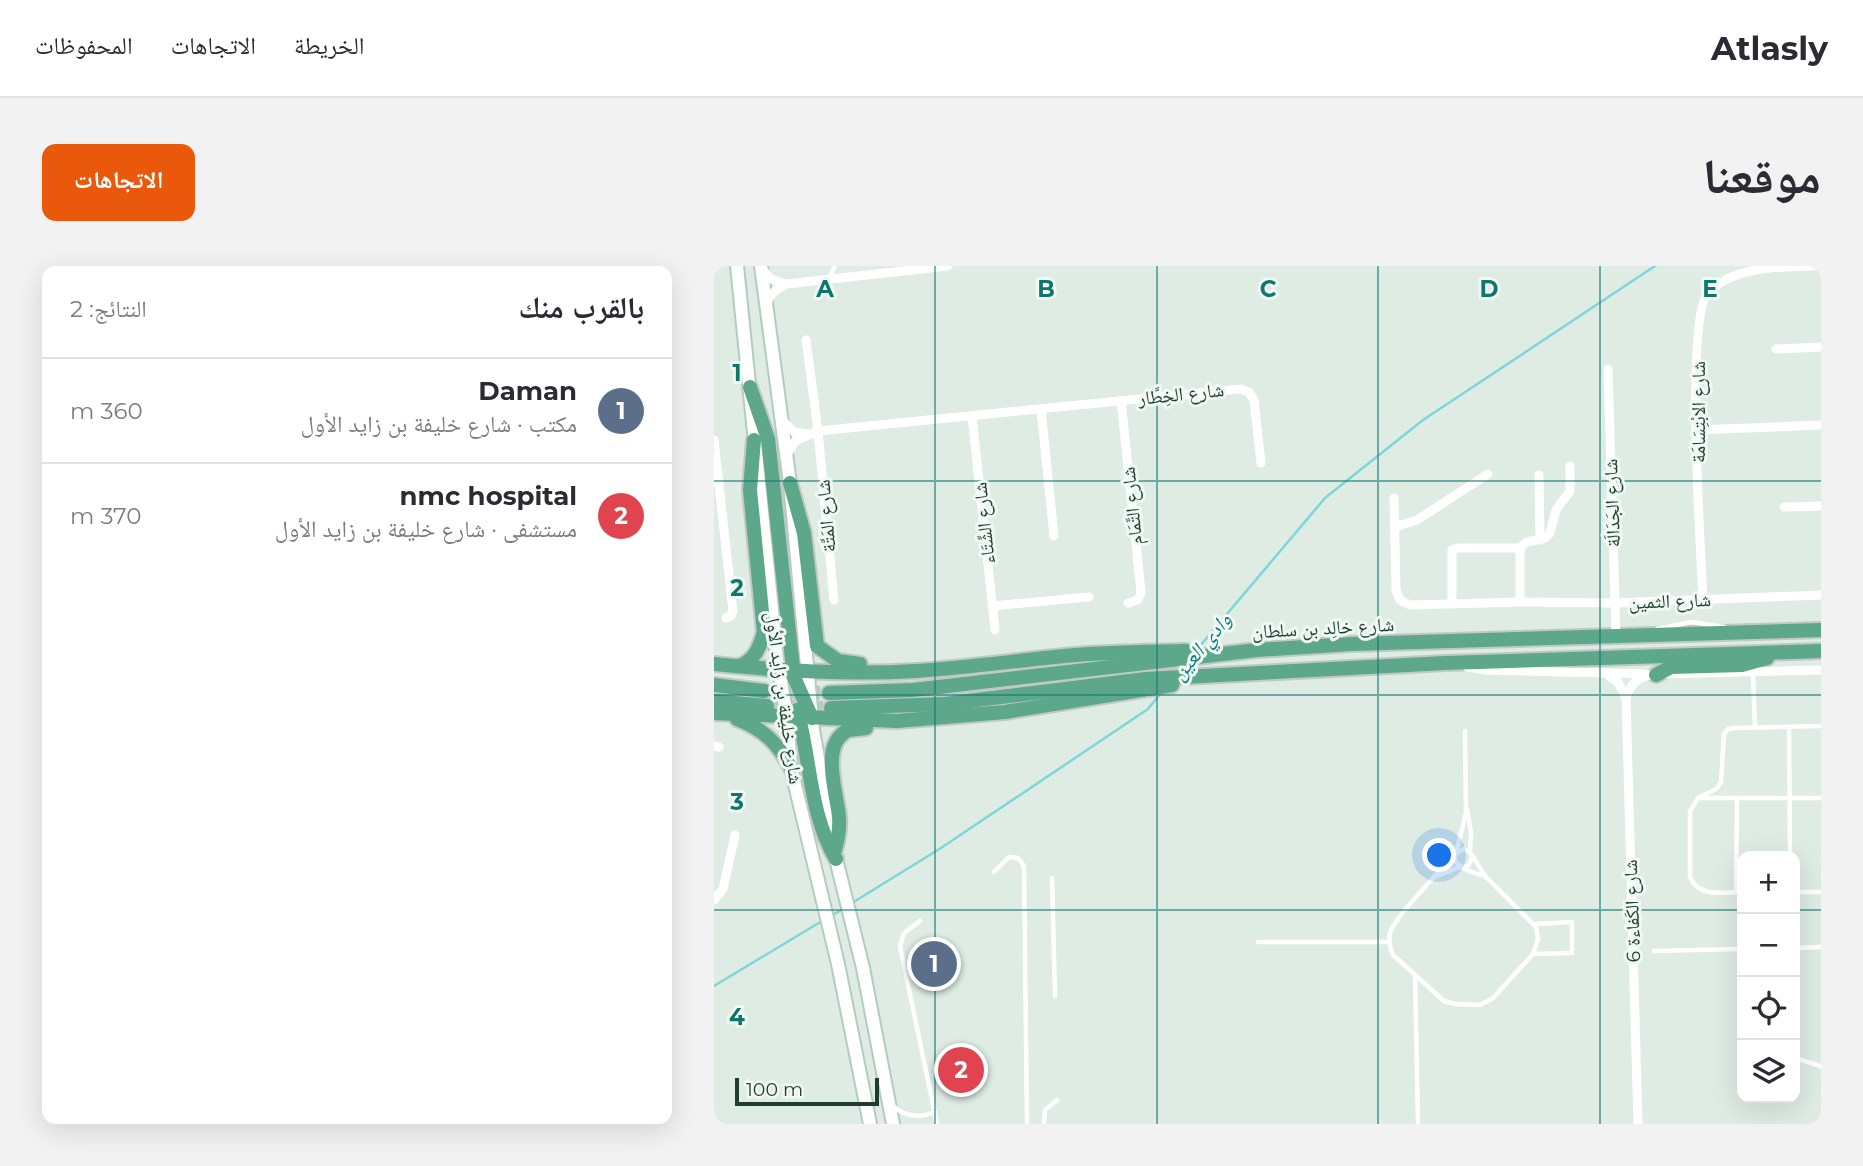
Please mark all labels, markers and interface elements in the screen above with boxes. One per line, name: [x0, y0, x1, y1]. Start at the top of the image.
text: Atlasly: [1711, 28, 1828, 68]
text: المحفوظات: [35, 31, 133, 60]
text: الاتجاهات: [171, 31, 256, 60]
text: الخريطة: [294, 31, 365, 60]
button: الاتجاهات: [42, 144, 195, 221]
text: موقعنا: [1703, 146, 1821, 205]
text: A: [815, 275, 834, 303]
text: B: [1037, 275, 1055, 303]
text: C: [1260, 275, 1277, 303]
text: D: [1480, 275, 1499, 303]
text: E: [1702, 275, 1718, 303]
text: بالقرب منك: [518, 289, 644, 326]
text: النتائج: 2: [70, 295, 147, 323]
text: 1: [732, 359, 742, 387]
street label: شارع الابْتِسَامَة: [1687, 361, 1710, 463]
text: Daman: [478, 375, 577, 407]
street label: شارع الخِطَّار: [1136, 378, 1225, 410]
text: 360 m: [70, 397, 143, 425]
text: 1: [616, 397, 626, 425]
text: مكتب · شارع خليفة بن زايد الأول: [301, 410, 577, 438]
street label: شارع الجَدَالَة: [1599, 458, 1625, 548]
street label: شارع التَّمَام: [1116, 466, 1150, 546]
street label: شارع المَتَّة: [811, 479, 841, 553]
text: nmc hospital: [400, 480, 577, 512]
street label: شارع الشِّتَاء: [968, 481, 1000, 565]
text: 370 m: [70, 502, 141, 530]
text: 2: [614, 502, 628, 530]
text: مستشفى · شارع خليفة بن زايد الأول: [275, 515, 577, 543]
text: 2: [730, 574, 744, 602]
street label: شارع الثمين: [1628, 588, 1712, 614]
water label: وادي العين: [1166, 607, 1240, 687]
street label: شارع خليفة بن زايد الأول: [761, 610, 807, 786]
street label: شارع خالِد بن سلطان: [1251, 613, 1395, 643]
text: 3: [729, 788, 744, 816]
your location: [1422, 838, 1456, 872]
map controls: [1737, 851, 1800, 1103]
button: +: [1737, 851, 1800, 914]
street label: شارع الكَفاءة 6: [1619, 859, 1645, 963]
button: −: [1737, 914, 1800, 977]
pin: 1: [911, 938, 957, 990]
button: locate: [1737, 977, 1800, 1040]
text: 4: [729, 1003, 745, 1031]
button: layers: [1737, 1040, 1800, 1103]
pin: 2: [938, 1044, 984, 1096]
scale bar: [735, 1075, 878, 1107]
text: 100 m: [746, 1078, 803, 1101]

